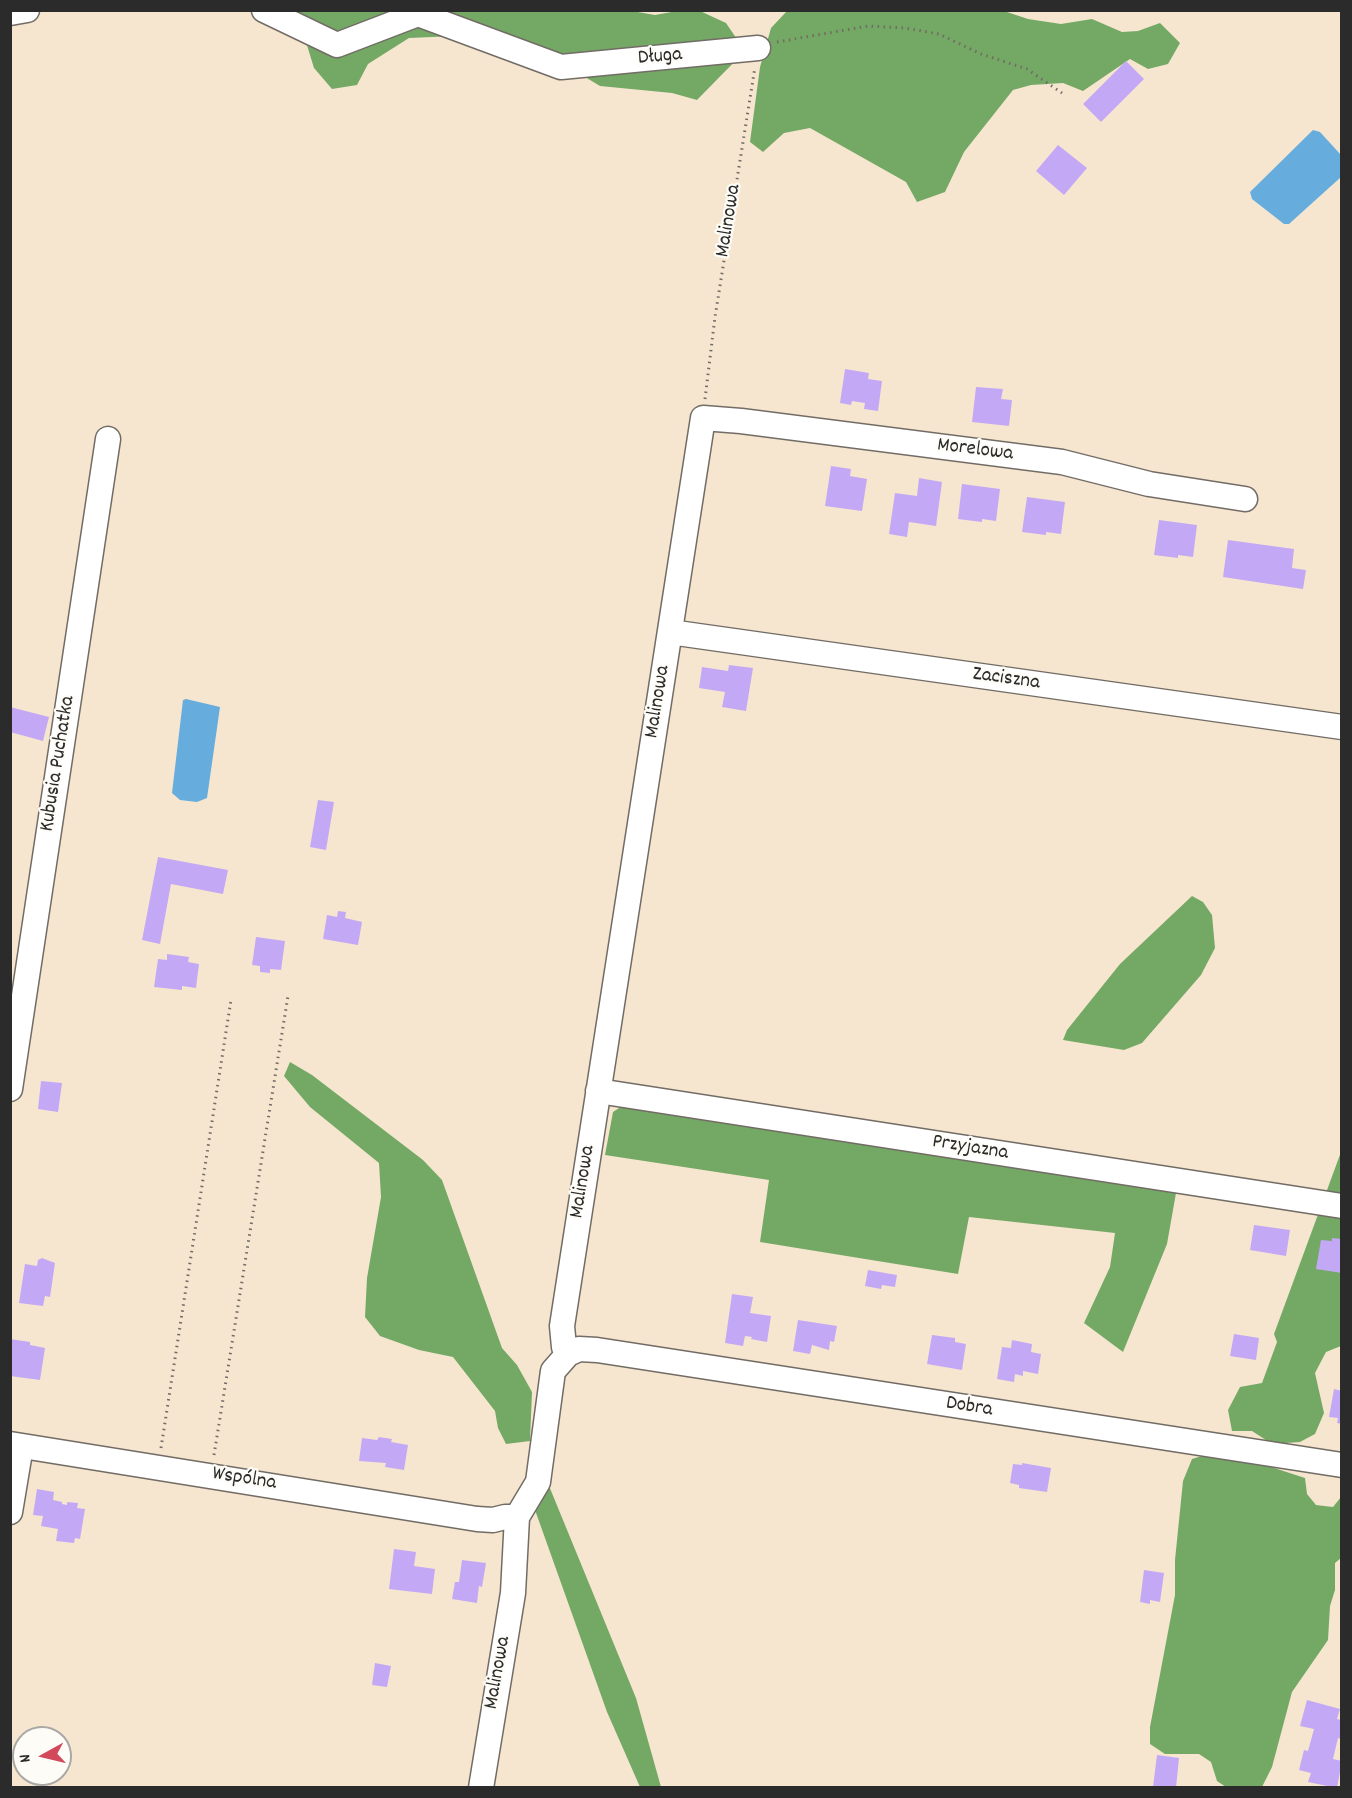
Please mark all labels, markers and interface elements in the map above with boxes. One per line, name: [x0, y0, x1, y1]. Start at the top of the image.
street label: Długa: [637, 44, 683, 72]
street label: Malinowa: [712, 183, 748, 259]
street label: Morelowa: [936, 434, 1014, 468]
street label: Zaciszna: [971, 663, 1041, 697]
street label: Malinowa: [641, 664, 677, 740]
street label: Kubusia Puchatka: [36, 694, 82, 834]
street label: Przyjazna: [930, 1131, 1010, 1167]
street label: Malinowa: [566, 1144, 602, 1220]
street label: Dobra: [944, 1392, 994, 1424]
street label: Wspólna: [210, 1463, 278, 1497]
street label: Malinowa: [480, 1635, 518, 1711]
north arrow: [12, 1726, 72, 1786]
text: N: [14, 1753, 38, 1764]

